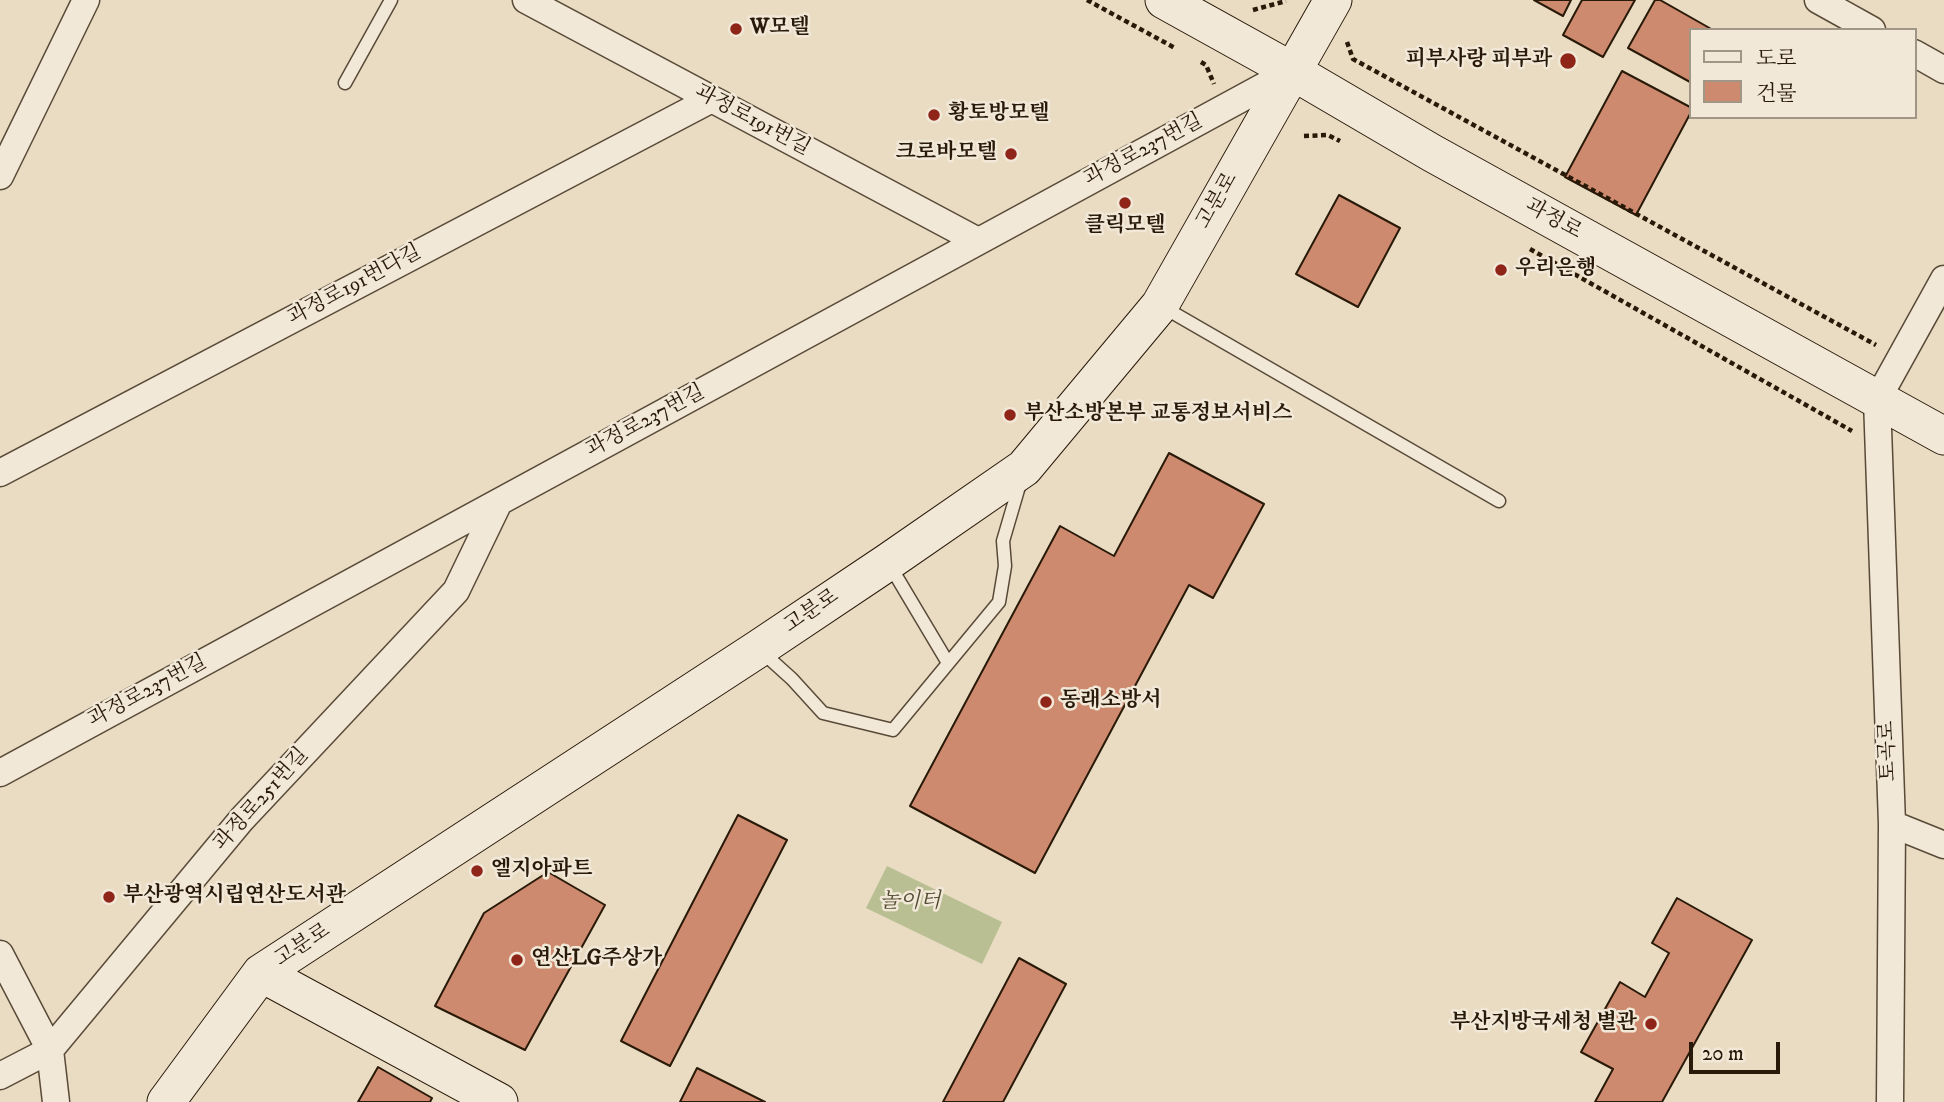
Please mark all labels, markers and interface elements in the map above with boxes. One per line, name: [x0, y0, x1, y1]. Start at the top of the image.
place label: W모텔: [750, 16, 810, 42]
marker: W모텔: [728, 21, 744, 37]
legend: [1688, 28, 1916, 119]
text: 도로: [1756, 46, 1797, 72]
place label: 피부사랑 피부과: [1405, 48, 1552, 74]
marker: 피부사랑 피부과: [1558, 51, 1578, 71]
street label: 과정로191번길: [690, 80, 814, 162]
text: 건물: [1756, 81, 1797, 107]
place label: 황토방모텔: [948, 102, 1049, 128]
marker: 황토방모텔: [926, 107, 942, 123]
street label: 과정로237번길: [1080, 109, 1208, 193]
place label: 크로바모텔: [896, 141, 997, 167]
marker: 크로바모텔: [1003, 146, 1019, 162]
street label: 고분로: [1192, 168, 1244, 234]
street label: 과정로: [1520, 194, 1586, 246]
marker: 클릭모텔: [1117, 195, 1133, 211]
place label: 클릭모텔: [1084, 214, 1166, 240]
street label: 과정로191번다길: [284, 240, 426, 332]
place label: 우리은행: [1515, 257, 1596, 283]
marker: 우리은행: [1493, 262, 1509, 278]
street label: 과정로237번길: [582, 380, 710, 464]
place label: 부산소방본부 교통정보서비스: [1024, 402, 1292, 428]
marker: 부산소방본부 교통정보서비스: [1002, 407, 1018, 423]
street label: 고분로: [780, 585, 844, 639]
street label: 과정로237번길: [84, 650, 212, 734]
place label: 동래소방서: [1060, 689, 1161, 715]
marker: 동래소방서: [1038, 694, 1054, 710]
street label: 토곡로: [1875, 720, 1903, 782]
street label: 과정로251번길: [209, 743, 315, 857]
place label: 엘지아파트: [491, 858, 592, 884]
marker: 엘지아파트: [469, 863, 485, 879]
place label: 부산광역시립연산도서관: [123, 884, 346, 910]
marker: 부산광역시립연산도서관: [101, 889, 117, 905]
park label: 놀이터: [880, 890, 940, 916]
street label: 고분로: [271, 919, 335, 973]
place label: 연산LG주상가: [531, 947, 662, 973]
marker: 연산LG주상가: [509, 952, 525, 968]
place label: 부산지방국세청 별관: [1450, 1011, 1637, 1037]
marker: 부산지방국세청 별관: [1643, 1016, 1659, 1032]
scale bar: [1692, 1028, 1783, 1072]
text: 20 m: [1702, 1041, 1744, 1067]

